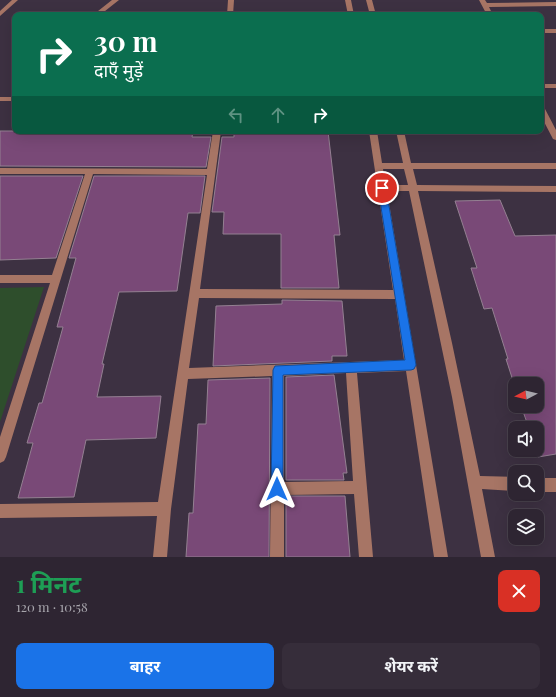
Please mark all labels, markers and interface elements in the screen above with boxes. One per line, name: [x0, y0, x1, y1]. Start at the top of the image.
text: 30 m: [94, 22, 158, 59]
icon: right: [28, 28, 80, 80]
text: दाएँ मुड़ें: [94, 58, 143, 82]
icon: left: [225, 104, 247, 126]
icon: ahead: [267, 104, 289, 126]
icon: right: [309, 104, 331, 126]
pin: [365, 171, 399, 205]
icon: arrive: [371, 177, 393, 199]
north arrow: [508, 377, 544, 413]
map controls: [508, 377, 544, 545]
button: sound: [508, 421, 544, 457]
button: search: [508, 465, 544, 501]
position arrow: [256, 468, 298, 510]
button: layers: [508, 509, 544, 545]
text: 1 मिनट: [16, 567, 81, 599]
button: close: [498, 570, 540, 612]
text: 120 m · 10:58: [16, 598, 88, 615]
button: बाहर: [16, 643, 274, 689]
button: शेयर करें: [282, 643, 540, 689]

